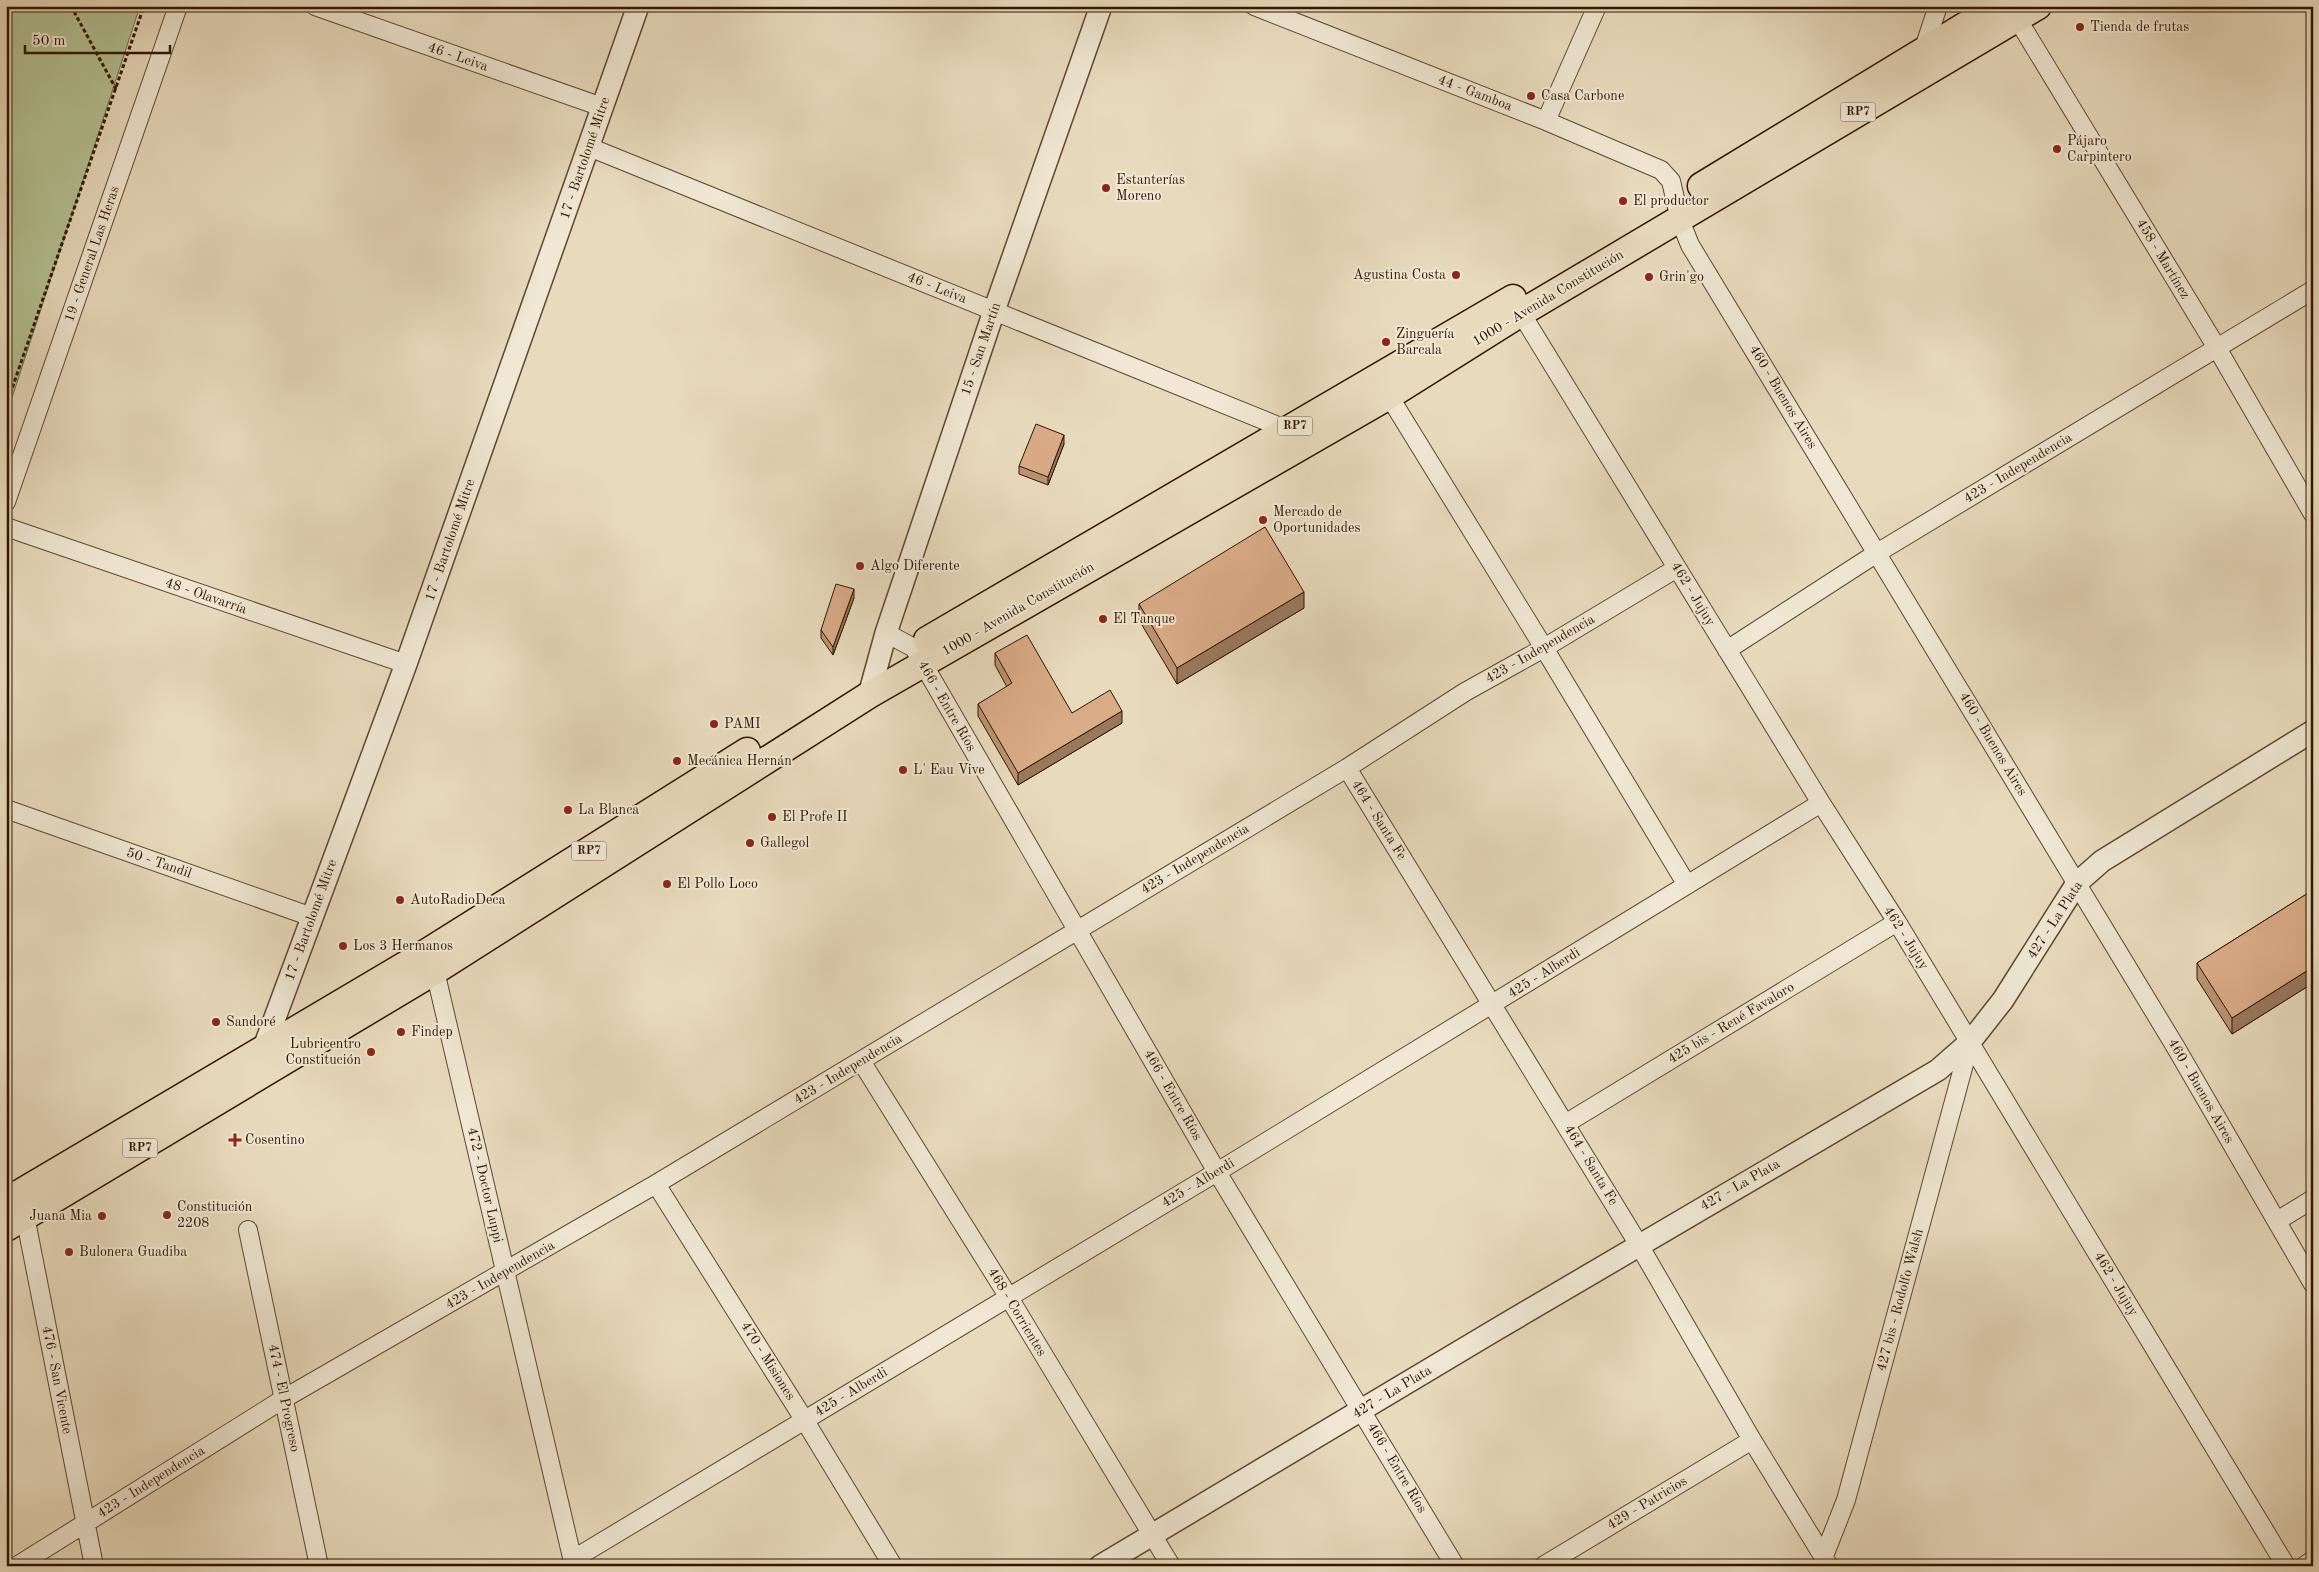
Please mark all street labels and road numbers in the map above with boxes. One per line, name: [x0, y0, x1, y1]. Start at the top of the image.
street label: 46 - Leiva: [426, 40, 490, 74]
street label: 44 - Gamboa: [1436, 72, 1514, 114]
street label: 17 - Bartolomé Mitre: [558, 95, 612, 221]
road number: RP7: [1840, 102, 1876, 121]
street label: 19 - General Las Heras: [62, 184, 122, 324]
street label: 458 - Martínez: [2134, 217, 2192, 301]
street label: 1000 - Avenida Constitución: [1470, 247, 1626, 349]
street label: 46 - Leiva: [905, 270, 969, 306]
street label: 15 - San Martín: [959, 300, 1004, 397]
street label: 460 - Buenos Aires: [1747, 343, 1819, 451]
road number: RP7: [1278, 416, 1312, 436]
street label: 423 - Independencia: [1961, 430, 2075, 506]
street label: 17 - Bartolomé Mitre: [423, 477, 477, 603]
street label: 1000 - Avenida Constitución: [939, 559, 1097, 658]
street label: 462 - Jujuy: [1669, 560, 1718, 629]
street label: 48 - Olavarría: [163, 575, 249, 617]
street label: 423 - Independencia: [1483, 612, 1597, 686]
street label: 466 - Entre Ríos: [915, 658, 979, 754]
street label: 460 - Buenos Aires: [1957, 690, 2029, 798]
street label: 464 - Santa Fe: [1349, 778, 1409, 862]
street label: 423 - Independencia: [1138, 821, 1252, 897]
road number: RP7: [572, 841, 606, 860]
street label: 50 - Tandil: [125, 845, 194, 881]
street label: 17 - Bartolomé Mitre: [282, 857, 340, 983]
street label: 427 - La Plata: [2025, 879, 2085, 961]
street label: 462 - Jujuy: [1881, 904, 1931, 973]
street label: 425 - Alberdi: [1505, 945, 1583, 1001]
street label: 425 bis - René Favaloro: [1665, 980, 1797, 1066]
street label: 423 - Independencia: [791, 1031, 905, 1107]
street label: 460 - Buenos Aires: [2165, 1036, 2237, 1146]
street label: 466 - Entre Ríos: [1141, 1047, 1205, 1143]
street label: 464 - Santa Fe: [1562, 1122, 1620, 1208]
street label: 472 - Doctor Luppi: [465, 1126, 505, 1244]
road number: RP7: [122, 1138, 158, 1158]
street label: 425 - Alberdi: [1159, 1156, 1237, 1210]
street label: 427 - La Plata: [1698, 1156, 1782, 1213]
street label: 427 bis - Rodolfo Walsh: [1874, 1227, 1926, 1373]
street label: 423 - Independencia: [443, 1238, 557, 1312]
street label: 462 - Jujuy: [2092, 1250, 2141, 1319]
street label: 468 - Corrientes: [985, 1265, 1049, 1359]
street label: 470 - Misiones: [738, 1319, 798, 1403]
street label: 476 - San Vicente: [40, 1325, 74, 1435]
street label: 474 - El Progreso: [266, 1343, 302, 1453]
street label: 427 - La Plata: [1350, 1363, 1434, 1421]
street label: 425 - Alberdi: [812, 1365, 890, 1419]
street label: 466 - Entre Ríos: [1365, 1420, 1429, 1516]
street label: 423 - Independencia: [95, 1443, 207, 1521]
street label: 429 - Patricios: [1605, 1474, 1689, 1532]

